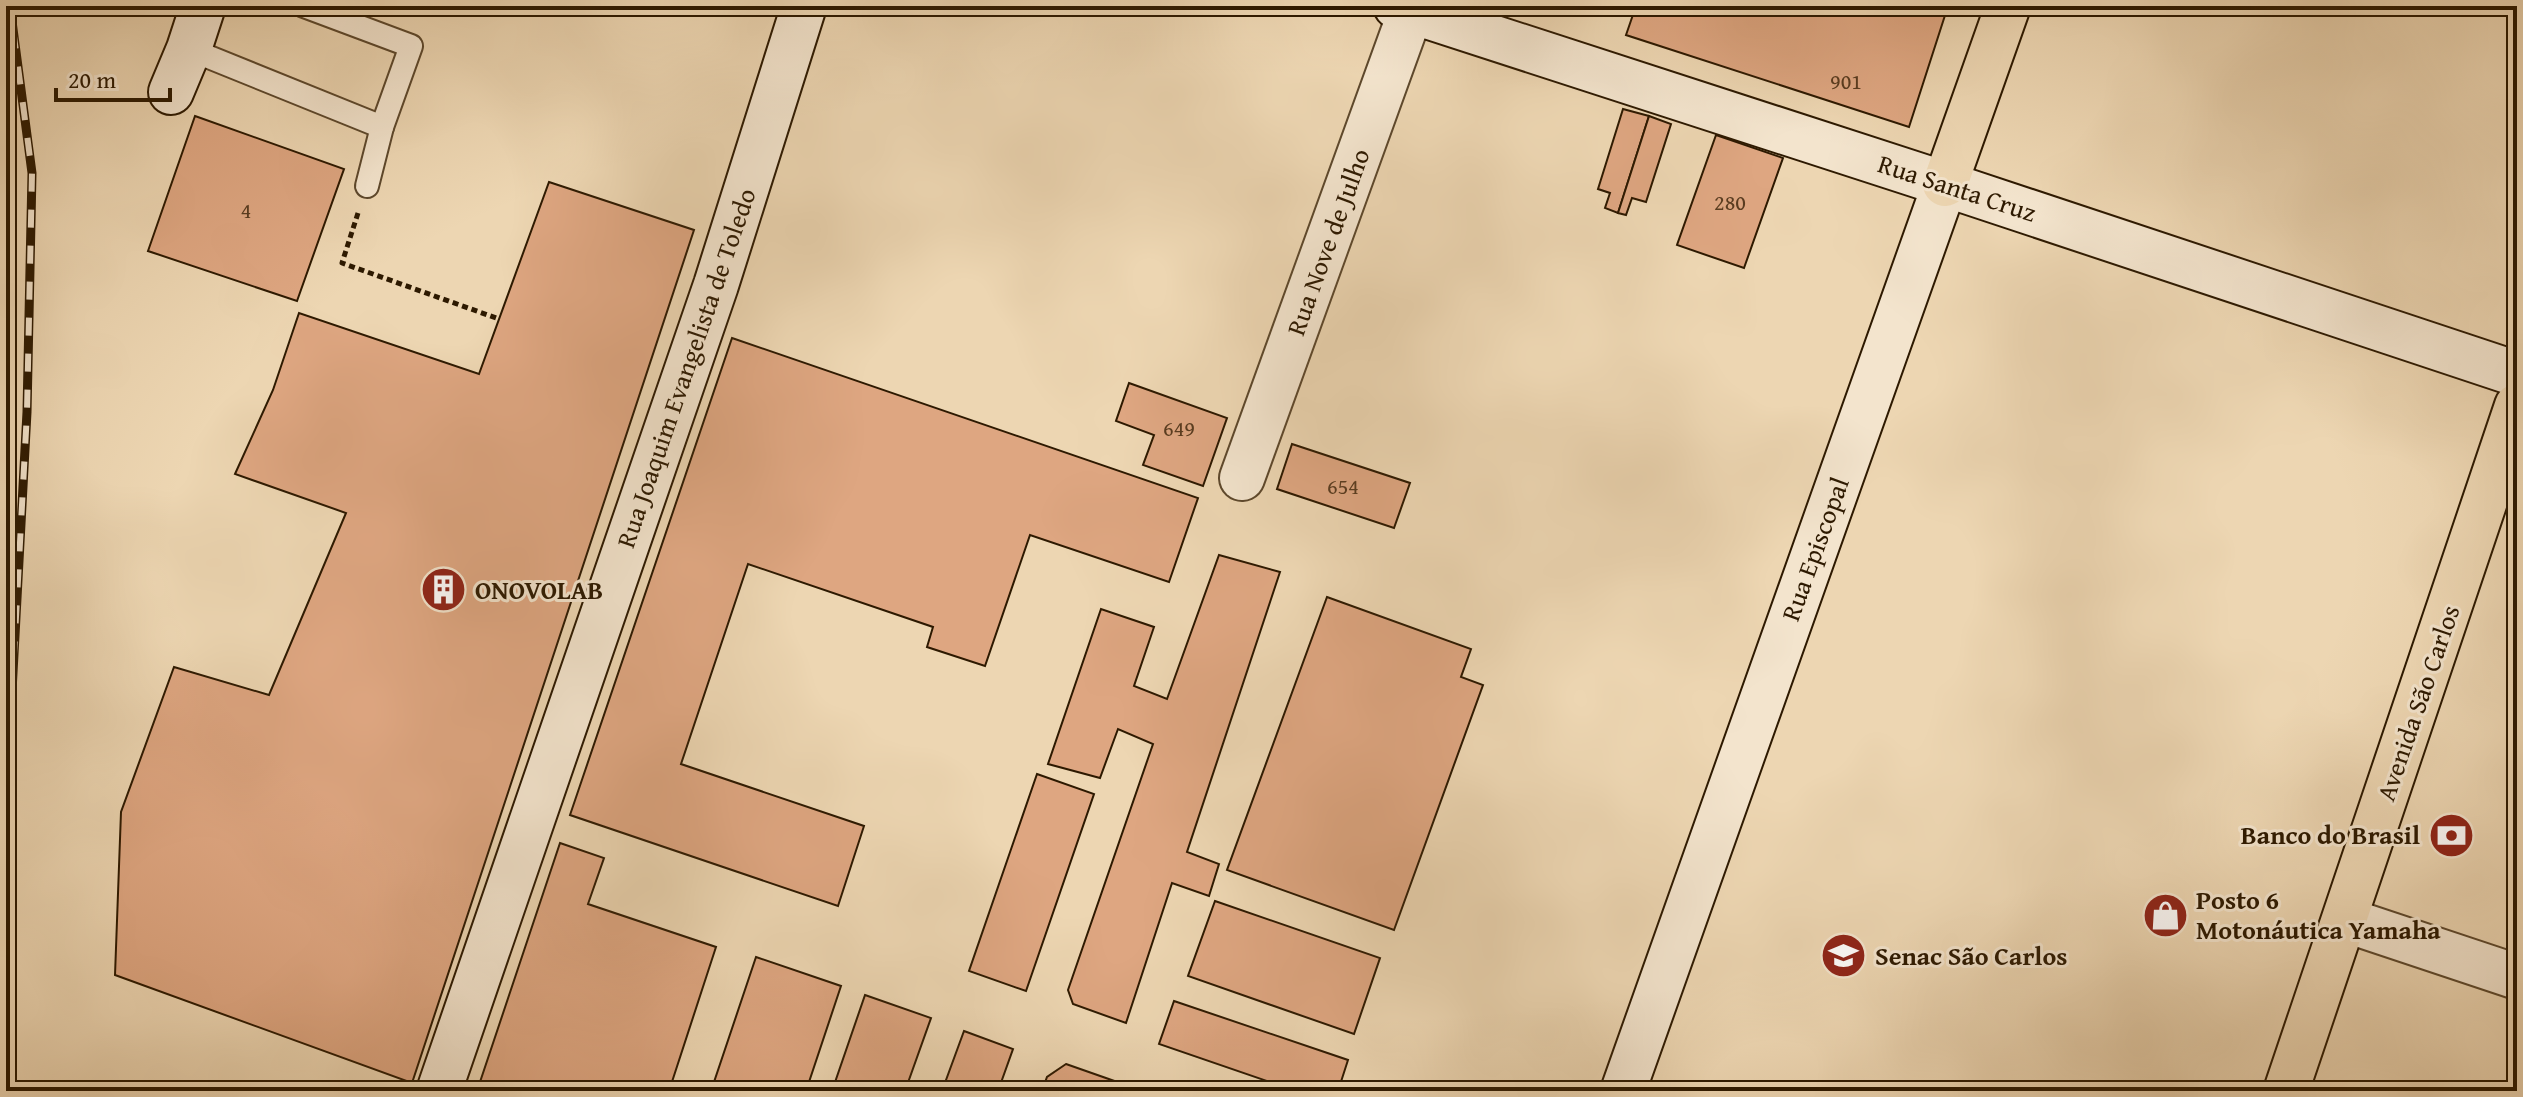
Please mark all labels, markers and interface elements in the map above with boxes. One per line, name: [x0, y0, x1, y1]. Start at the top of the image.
scale bar: [56, 52, 170, 102]
text: 20 m: [68, 62, 116, 97]
house number: 901: [1830, 65, 1862, 97]
street label: Rua Nove de Julho: [1276, 143, 1379, 341]
street label: Rua Santa Cruz: [1873, 144, 2041, 231]
street label: Rua Joaquim Evangelista de Toledo: [606, 183, 765, 553]
house number: 280: [1714, 186, 1746, 218]
house number: 4: [241, 194, 251, 226]
house number: 649: [1163, 412, 1195, 444]
house number: 654: [1327, 470, 1359, 502]
street label: Rua Episcopal: [1771, 472, 1859, 626]
building icon: ONOVOLAB: [420, 566, 468, 614]
place label: ONOVOLAB: [475, 570, 603, 609]
street label: Avenida São Carlos: [2366, 600, 2469, 806]
bank icon: Banco do Brasil: [2427, 811, 2475, 859]
place label: Banco do Brasil: [2241, 815, 2420, 854]
place label: Posto 6 Motonáutica Yamaha: [2196, 880, 2441, 949]
shop icon: Posto 6 Motonáutica Yamaha: [2141, 891, 2189, 939]
school or university icon: Senac São Carlos: [1820, 932, 1868, 980]
place label: Senac São Carlos: [1875, 936, 2067, 975]

